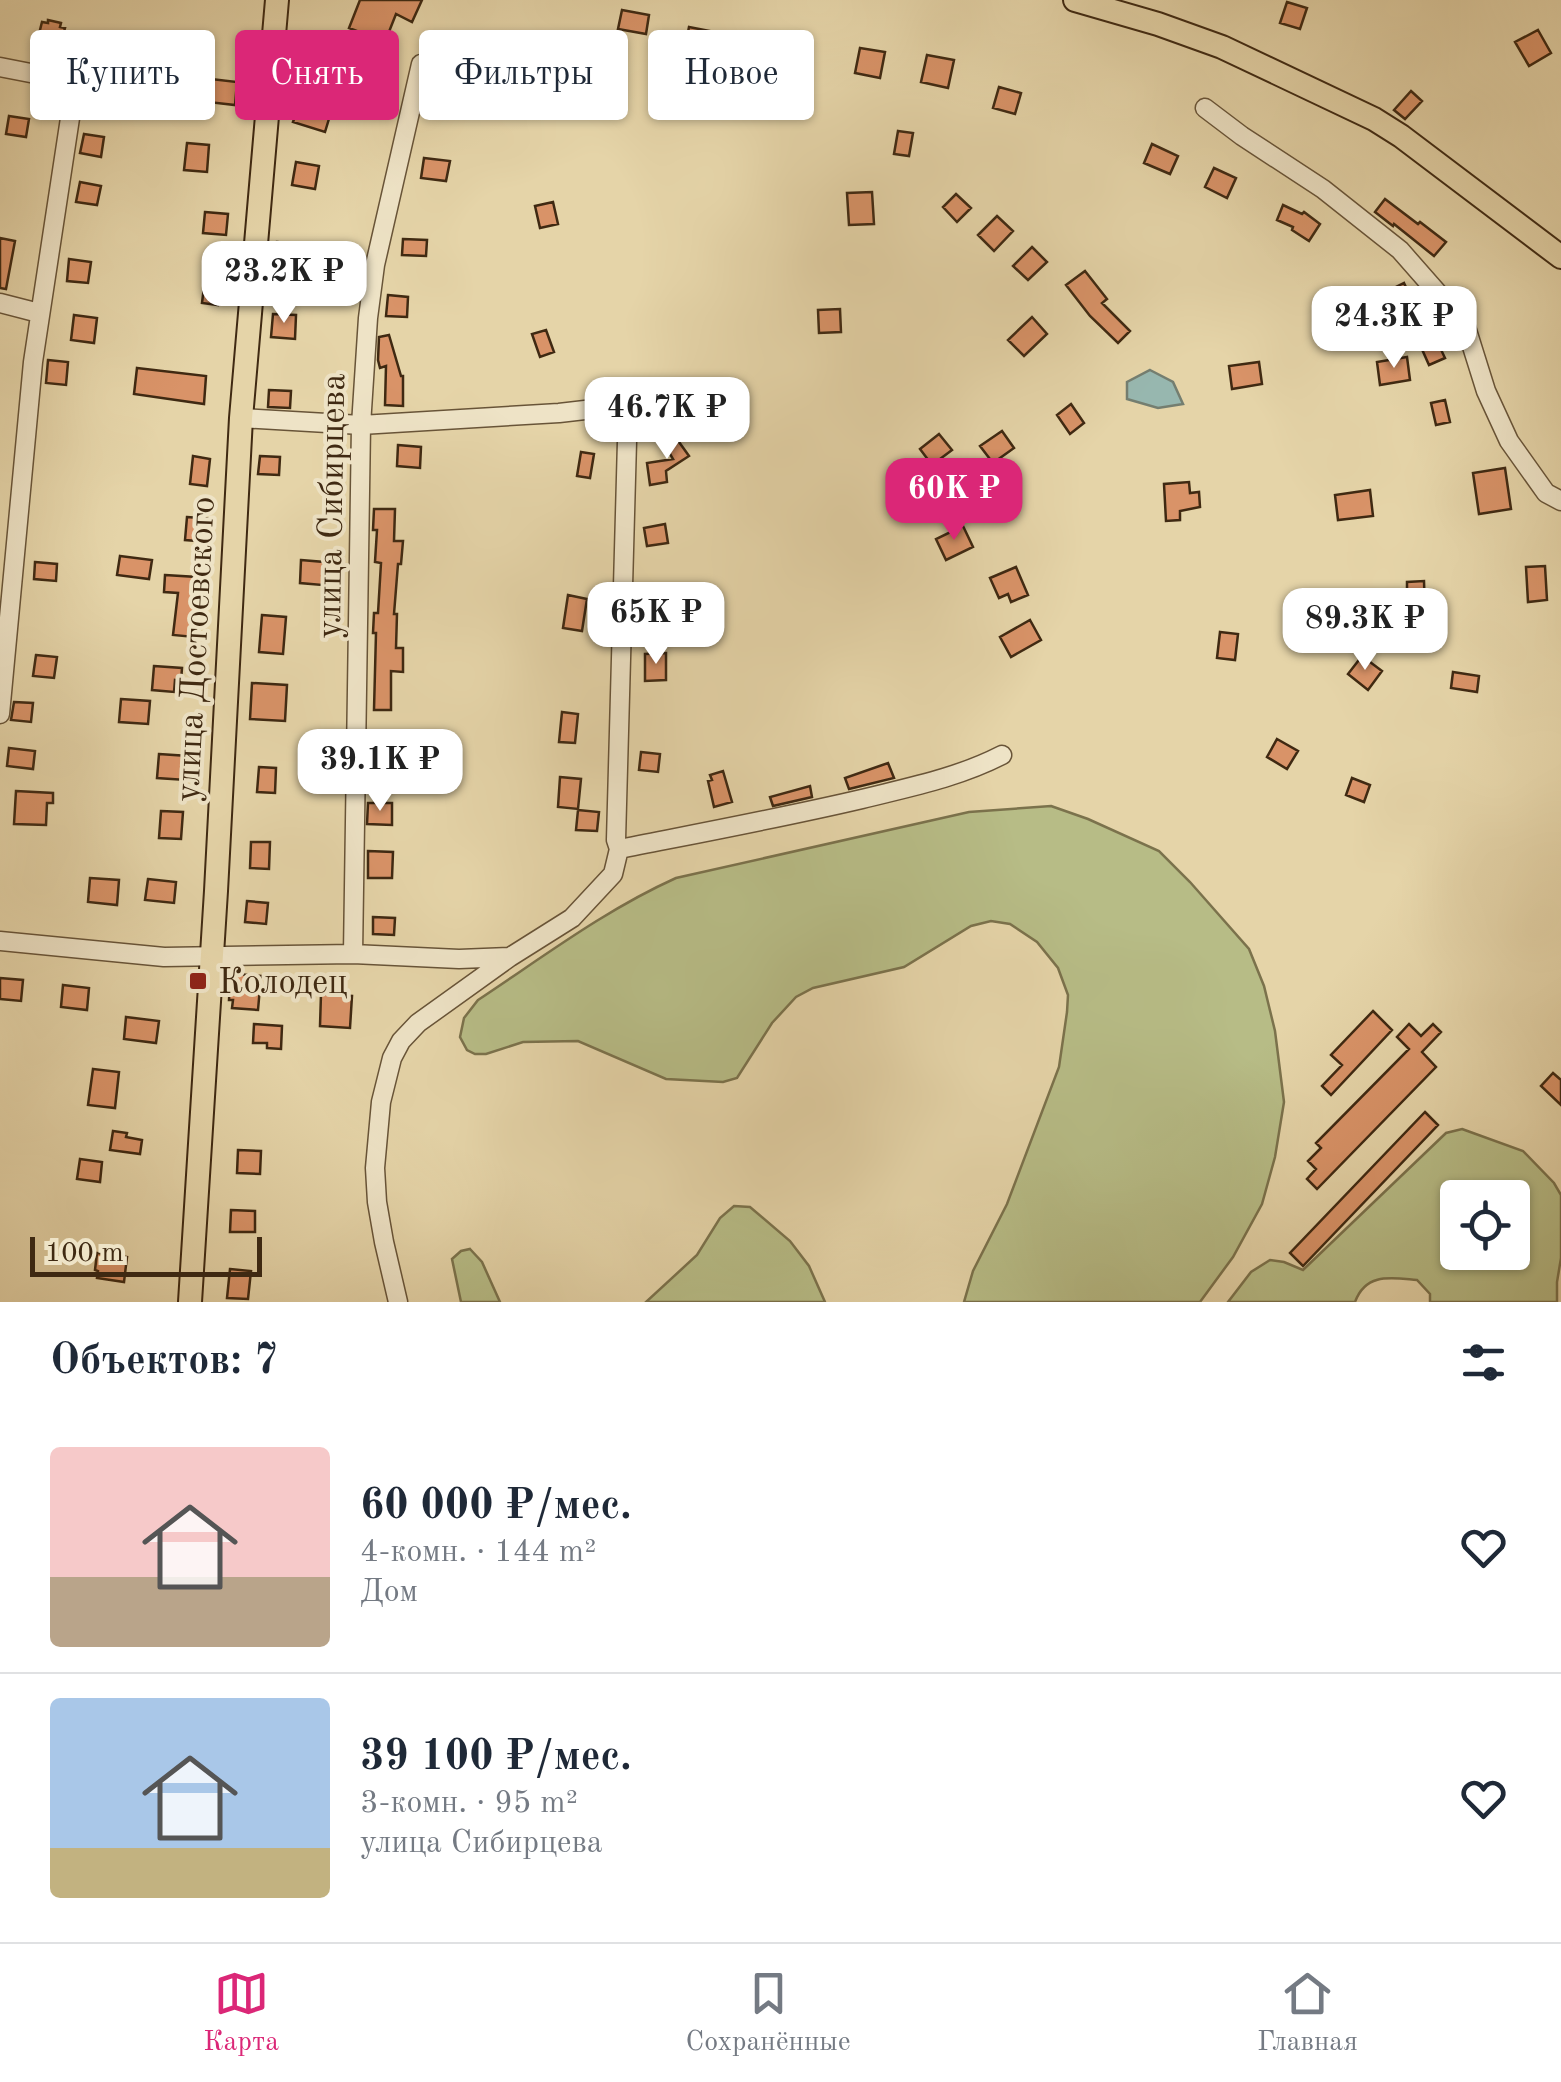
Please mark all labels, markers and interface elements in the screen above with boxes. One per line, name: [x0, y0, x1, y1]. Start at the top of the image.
chip: Купить: [30, 30, 215, 120]
chip: Снять: [235, 30, 399, 120]
chip: Фильтры: [419, 30, 628, 120]
chip: Новое: [648, 30, 814, 120]
pin: 23.2K ₽: [192, 241, 376, 326]
text: 23.2K ₽: [224, 257, 344, 289]
pin: 24.3K ₽: [1302, 286, 1486, 371]
text: 24.3K ₽: [1334, 302, 1454, 334]
street label: улица Сибирцева: [313, 373, 352, 639]
pin: 46.7K ₽: [575, 377, 759, 462]
text: 46.7K ₽: [607, 393, 727, 425]
pin: 60K ₽: [884, 458, 1024, 543]
text: 60K ₽: [907, 474, 1001, 506]
street label: улица Достоевского: [171, 496, 222, 803]
pin: 65K ₽: [586, 582, 726, 667]
pin: 89.3K ₽: [1273, 588, 1457, 673]
text: 65K ₽: [609, 598, 703, 630]
text: 89.3K ₽: [1305, 604, 1425, 636]
pin: 39.1K ₽: [288, 729, 472, 814]
text: 39.1K ₽: [320, 745, 440, 777]
place label: Колодец: [218, 966, 347, 1001]
marker: Колодец: [187, 970, 209, 992]
map controls: [1440, 1180, 1530, 1270]
button: locate: [1440, 1180, 1530, 1270]
scale bar: [30, 1232, 262, 1276]
text: 100 m: [45, 1240, 124, 1268]
icon: filters: [1456, 1335, 1511, 1390]
text: Объектов: 7: [50, 1341, 278, 1383]
text: 60 000 ₽/мес.: [360, 1486, 632, 1528]
icon: home: [130, 1487, 250, 1607]
icon: heart: [1456, 1520, 1511, 1575]
text: 4-комн. · 144 m²: [360, 1537, 596, 1569]
text: Дом: [360, 1577, 418, 1609]
text: 39 100 ₽/мес.: [360, 1737, 632, 1779]
icon: home: [130, 1738, 250, 1858]
icon: heart: [1456, 1771, 1511, 1826]
text: 3-комн. · 95 m²: [360, 1788, 578, 1820]
text: улица Сибирцева: [360, 1828, 603, 1860]
tab: Карта: [203, 1966, 279, 2061]
tab: Сохранённые: [685, 1966, 851, 2061]
tab: Главная: [1257, 1966, 1358, 2061]

